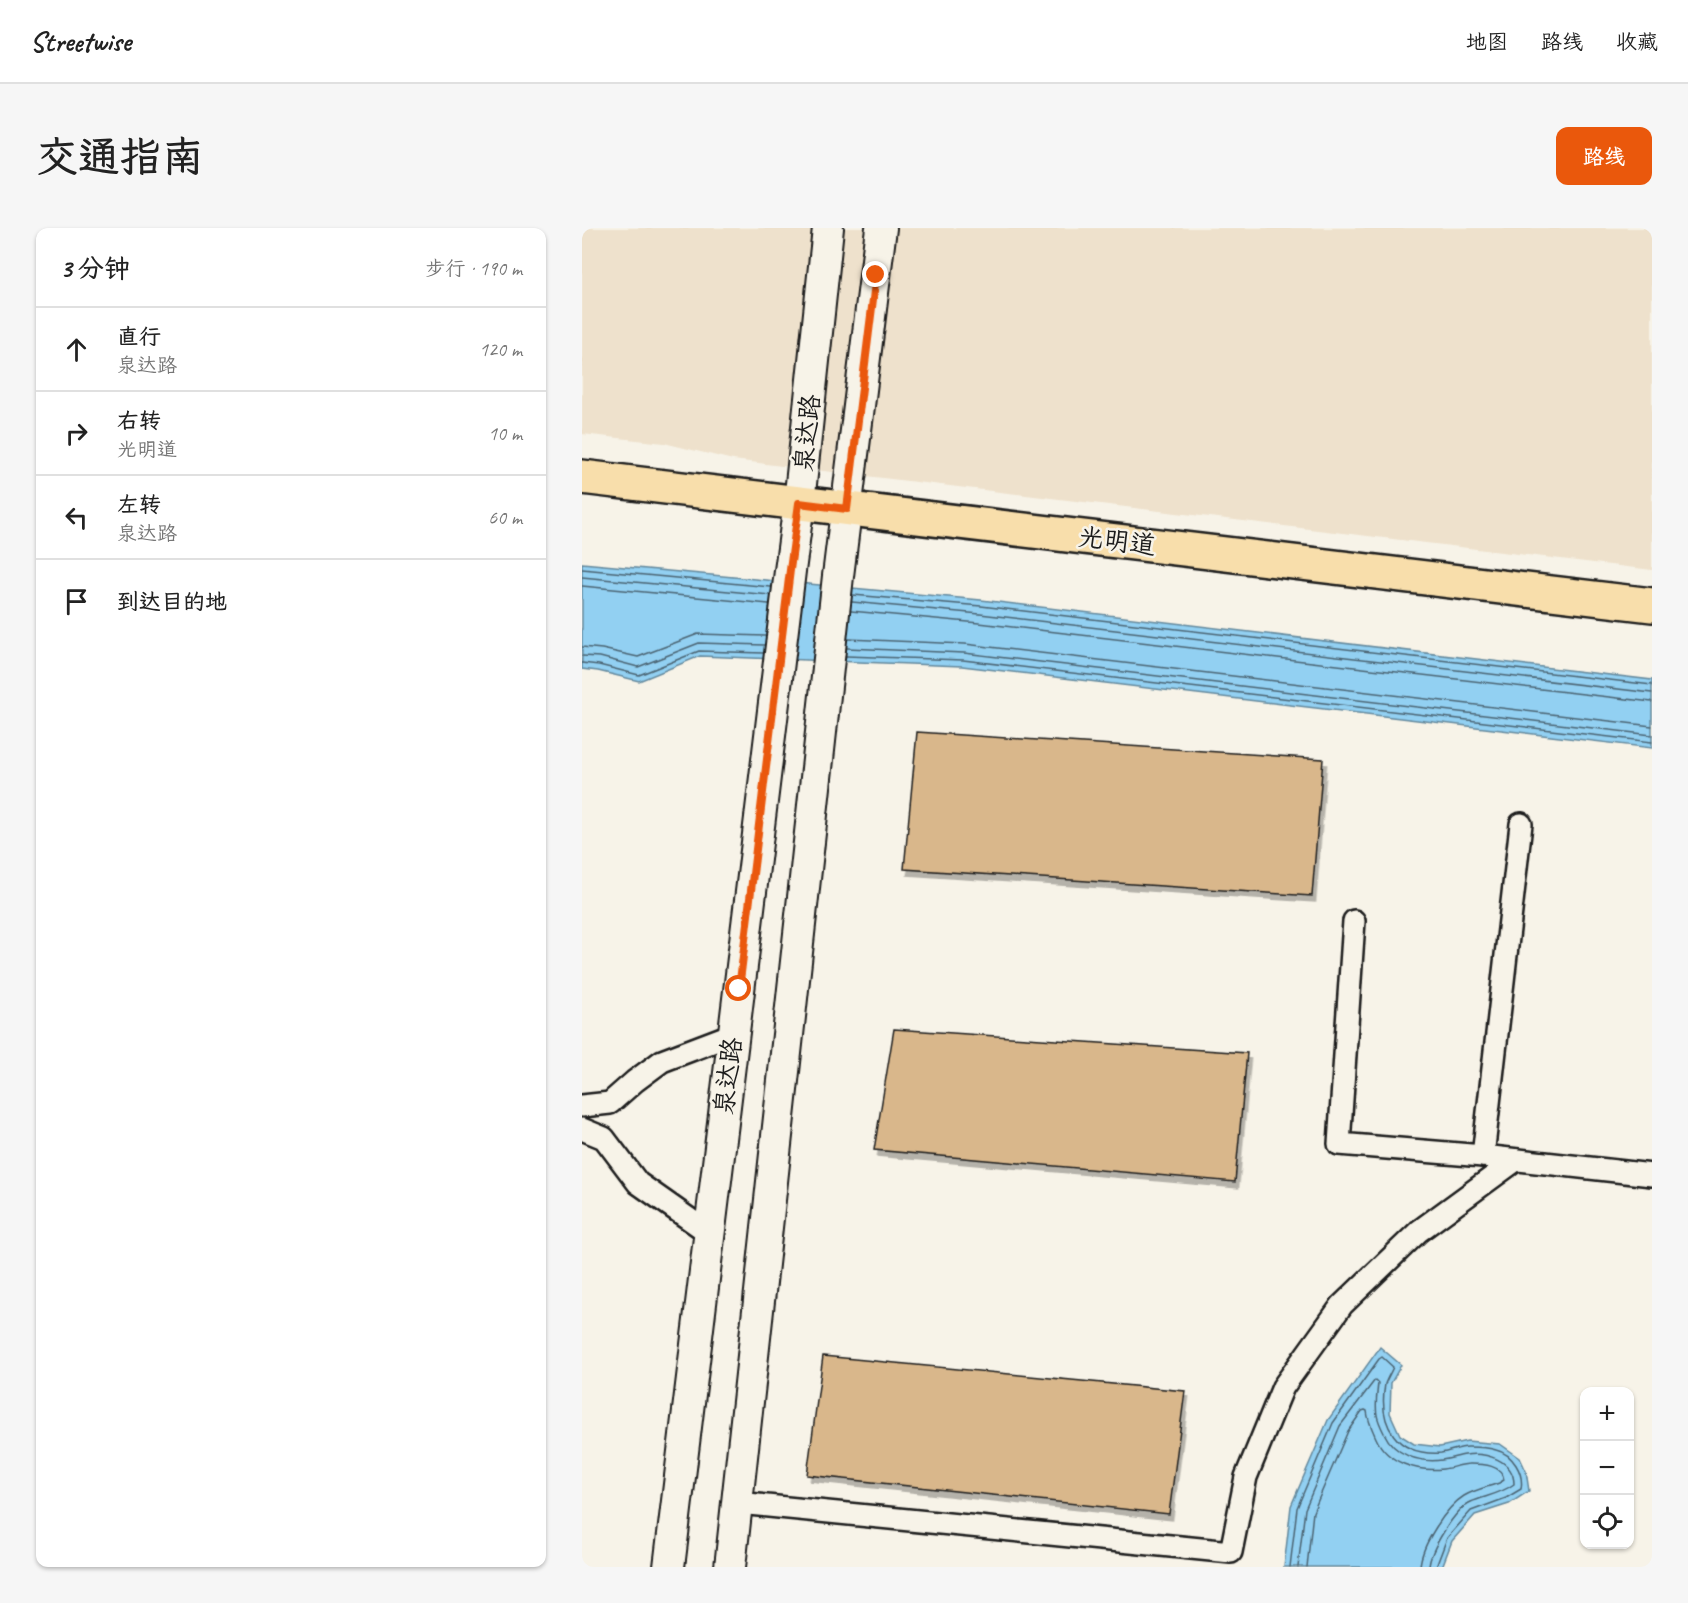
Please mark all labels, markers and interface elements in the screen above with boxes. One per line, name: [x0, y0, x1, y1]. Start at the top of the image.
text: Streetwise: [30, 24, 131, 59]
text: 地图: [1466, 29, 1508, 55]
text: 路线: [1541, 29, 1583, 55]
text: 收藏: [1616, 29, 1658, 55]
button: 路线: [1556, 127, 1652, 185]
text: 交通指南: [36, 131, 204, 184]
text: 3 分钟: [60, 252, 130, 285]
text: 步行 · 190 m: [426, 256, 522, 281]
route end: [862, 261, 888, 287]
text: 直行: [117, 323, 161, 351]
icon: ahead: [60, 333, 93, 366]
text: 120 m: [479, 337, 522, 362]
text: 泉达路: [117, 353, 177, 378]
street label: 泉达路: [787, 392, 827, 474]
text: 右转: [117, 407, 161, 435]
icon: right: [60, 417, 93, 450]
text: 10 m: [488, 421, 522, 446]
text: 光明道: [117, 437, 177, 462]
text: 左转: [117, 491, 161, 519]
icon: left: [60, 501, 93, 534]
text: 60 m: [488, 505, 522, 530]
street label: 光明道: [1076, 520, 1158, 562]
text: 泉达路: [117, 521, 177, 546]
icon: arrive: [60, 585, 93, 618]
text: 到达目的地: [117, 588, 227, 616]
route start: [725, 975, 751, 1001]
street label: 泉达路: [707, 1035, 749, 1117]
map controls: [1580, 1387, 1634, 1549]
button: +: [1580, 1387, 1634, 1441]
button: −: [1580, 1441, 1634, 1495]
button: locate: [1580, 1495, 1634, 1549]

